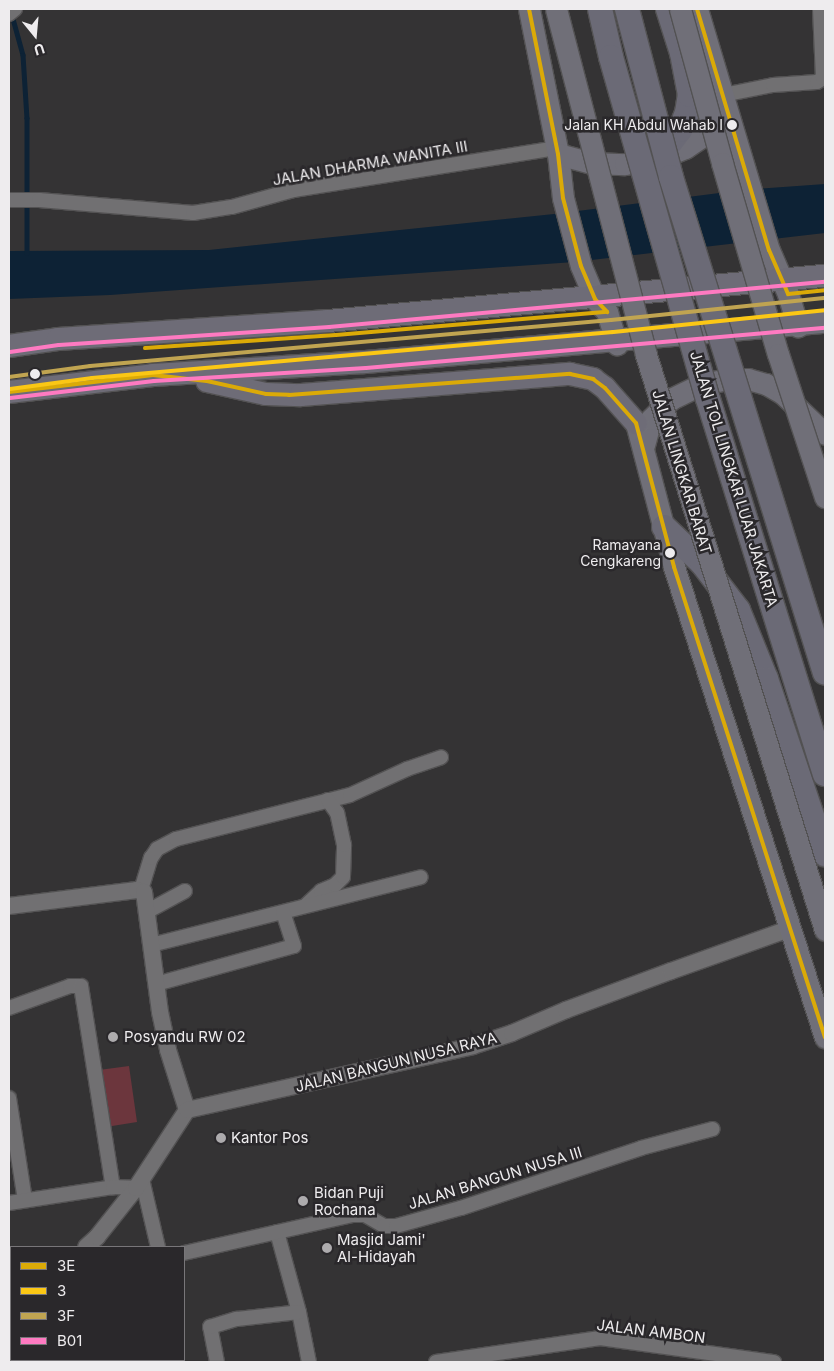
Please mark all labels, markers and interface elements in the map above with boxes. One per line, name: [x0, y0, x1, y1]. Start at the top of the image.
north arrow: [10, 10, 60, 60]
text: U: [32, 40, 47, 59]
place label: Jalan KH Abdul Wahab I: [564, 117, 723, 133]
marker: Jalan KH Abdul Wahab I: [727, 120, 737, 130]
street label: JALAN DHARMA WANITA III: [271, 137, 469, 189]
street label: JALAN TOL LINGKAR LUAR JAKARTA: [686, 349, 782, 609]
unlabelled marker: [30, 369, 40, 379]
street label: JALAN LINGKAR BARAT: [648, 388, 716, 556]
place label: Ramayana Cengkareng: [580, 537, 661, 570]
marker: Ramayana Cengkareng: [665, 548, 675, 558]
place label: Posyandu RW 02: [124, 1028, 246, 1046]
street label: JALAN BANGUN NUSA RAYA: [293, 1028, 499, 1096]
marker: Posyandu RW 02: [106, 1030, 120, 1044]
place label: Kantor Pos: [231, 1129, 308, 1147]
marker: Kantor Pos: [215, 1132, 227, 1144]
street label: JALAN BANGUN NUSA III: [406, 1143, 584, 1213]
place label: Bidan Puji Rochana: [314, 1183, 384, 1218]
marker: Bidan Puji Rochana: [296, 1194, 310, 1208]
place label: Masjid Jami' Al-Hidayah: [337, 1230, 426, 1265]
marker: Masjid Jami' Al-Hidayah: [321, 1242, 333, 1254]
legend: [10, 1246, 185, 1361]
text: 3E: [57, 1256, 75, 1275]
text: 3: [57, 1281, 66, 1300]
text: 3F: [57, 1306, 75, 1325]
street label: JALAN AMBON: [596, 1315, 706, 1347]
text: B01: [57, 1331, 82, 1350]

